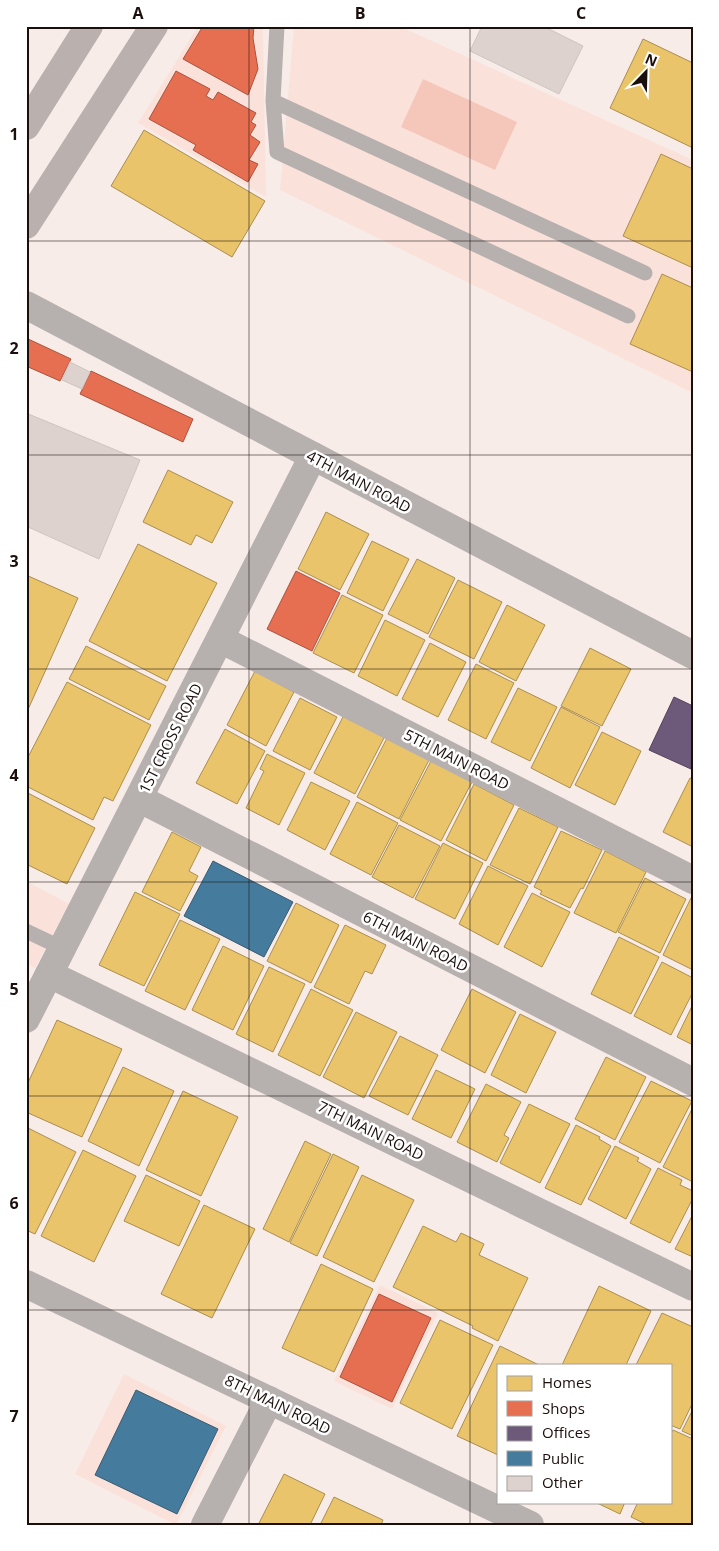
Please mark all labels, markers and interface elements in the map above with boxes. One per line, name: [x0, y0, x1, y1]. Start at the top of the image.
text: A: [132, 2, 144, 24]
text: B: [355, 2, 365, 24]
text: C: [576, 2, 586, 24]
north arrow: [622, 48, 672, 98]
text: N: [642, 49, 660, 71]
text: 1: [9, 123, 19, 145]
text: 2: [9, 337, 19, 359]
street label: 4TH MAIN ROAD: [303, 445, 415, 517]
text: 3: [9, 550, 19, 572]
street label: 1ST CROSS ROAD: [134, 680, 206, 796]
street label: 5TH MAIN ROAD: [401, 724, 513, 794]
text: 4: [9, 764, 19, 786]
street label: 6TH MAIN ROAD: [360, 906, 472, 976]
text: 5: [9, 978, 19, 1000]
street label: 7TH MAIN ROAD: [315, 1096, 427, 1164]
text: 6: [9, 1192, 19, 1214]
legend: [497, 1364, 672, 1504]
street label: 8TH MAIN ROAD: [222, 1370, 334, 1438]
text: Homes: [542, 1372, 592, 1392]
text: Shops: [542, 1398, 585, 1418]
text: 7: [9, 1405, 19, 1427]
text: Offices: [542, 1422, 590, 1442]
text: Public: [542, 1448, 584, 1468]
text: Other: [542, 1472, 583, 1492]

